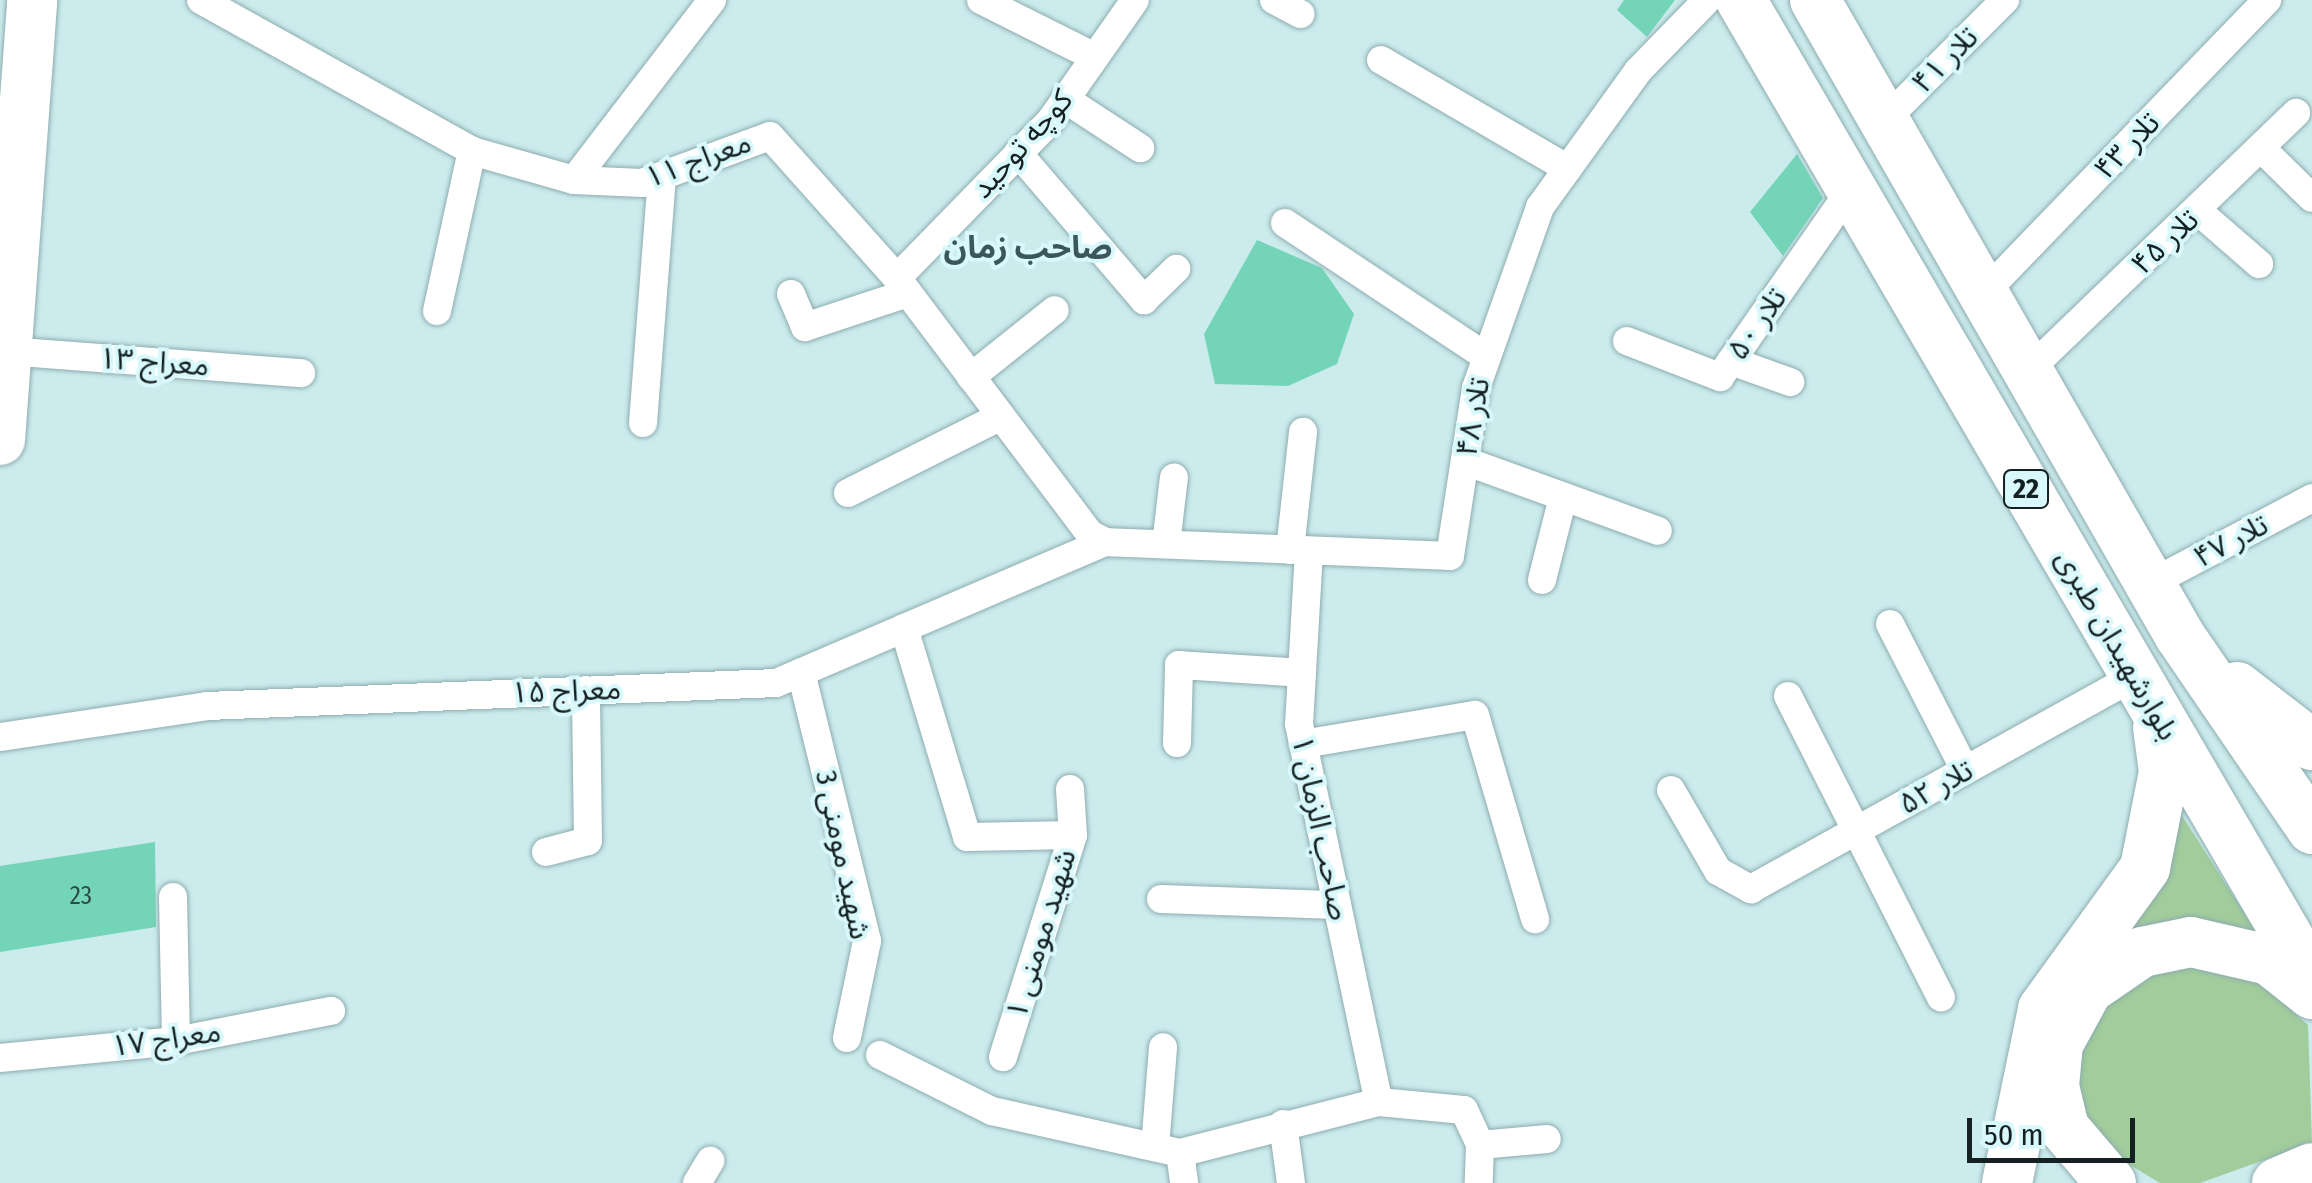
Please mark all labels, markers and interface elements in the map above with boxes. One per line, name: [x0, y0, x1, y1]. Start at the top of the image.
street label: تلار ۴۱: [1904, 19, 1986, 101]
street label: کوچه توحید: [964, 82, 1080, 206]
street label: تلار ۴۳: [2087, 105, 2167, 187]
street label: معراج ۱۱: [640, 124, 756, 196]
street label: تلار ۴۵: [2124, 202, 2206, 282]
district label: صاحب زمان: [944, 228, 1112, 266]
street label: تلار ۵۰: [1720, 281, 1794, 367]
street label: معراج ۱۳: [98, 340, 210, 384]
street label: تلار ۴۸: [1448, 375, 1498, 459]
road number: 22: [2001, 466, 2051, 512]
street label: تلار ۴۷: [2188, 506, 2274, 576]
street label: بلوارشهیدان طبری: [2048, 543, 2186, 747]
street label: معراج ۱۵: [510, 671, 622, 711]
street label: صاحب الزمان ۱: [1284, 732, 1358, 924]
street label: تلار ۵۲: [1893, 752, 1979, 822]
street label: شهید مومنی 3: [808, 767, 878, 943]
street label: شهید مومنی ۱: [998, 845, 1084, 1023]
house number: 23: [70, 881, 92, 911]
street label: معراج ۱۷: [109, 1014, 223, 1064]
scale bar: [1972, 1098, 2140, 1160]
text: 50 m: [1984, 1117, 2044, 1153]

